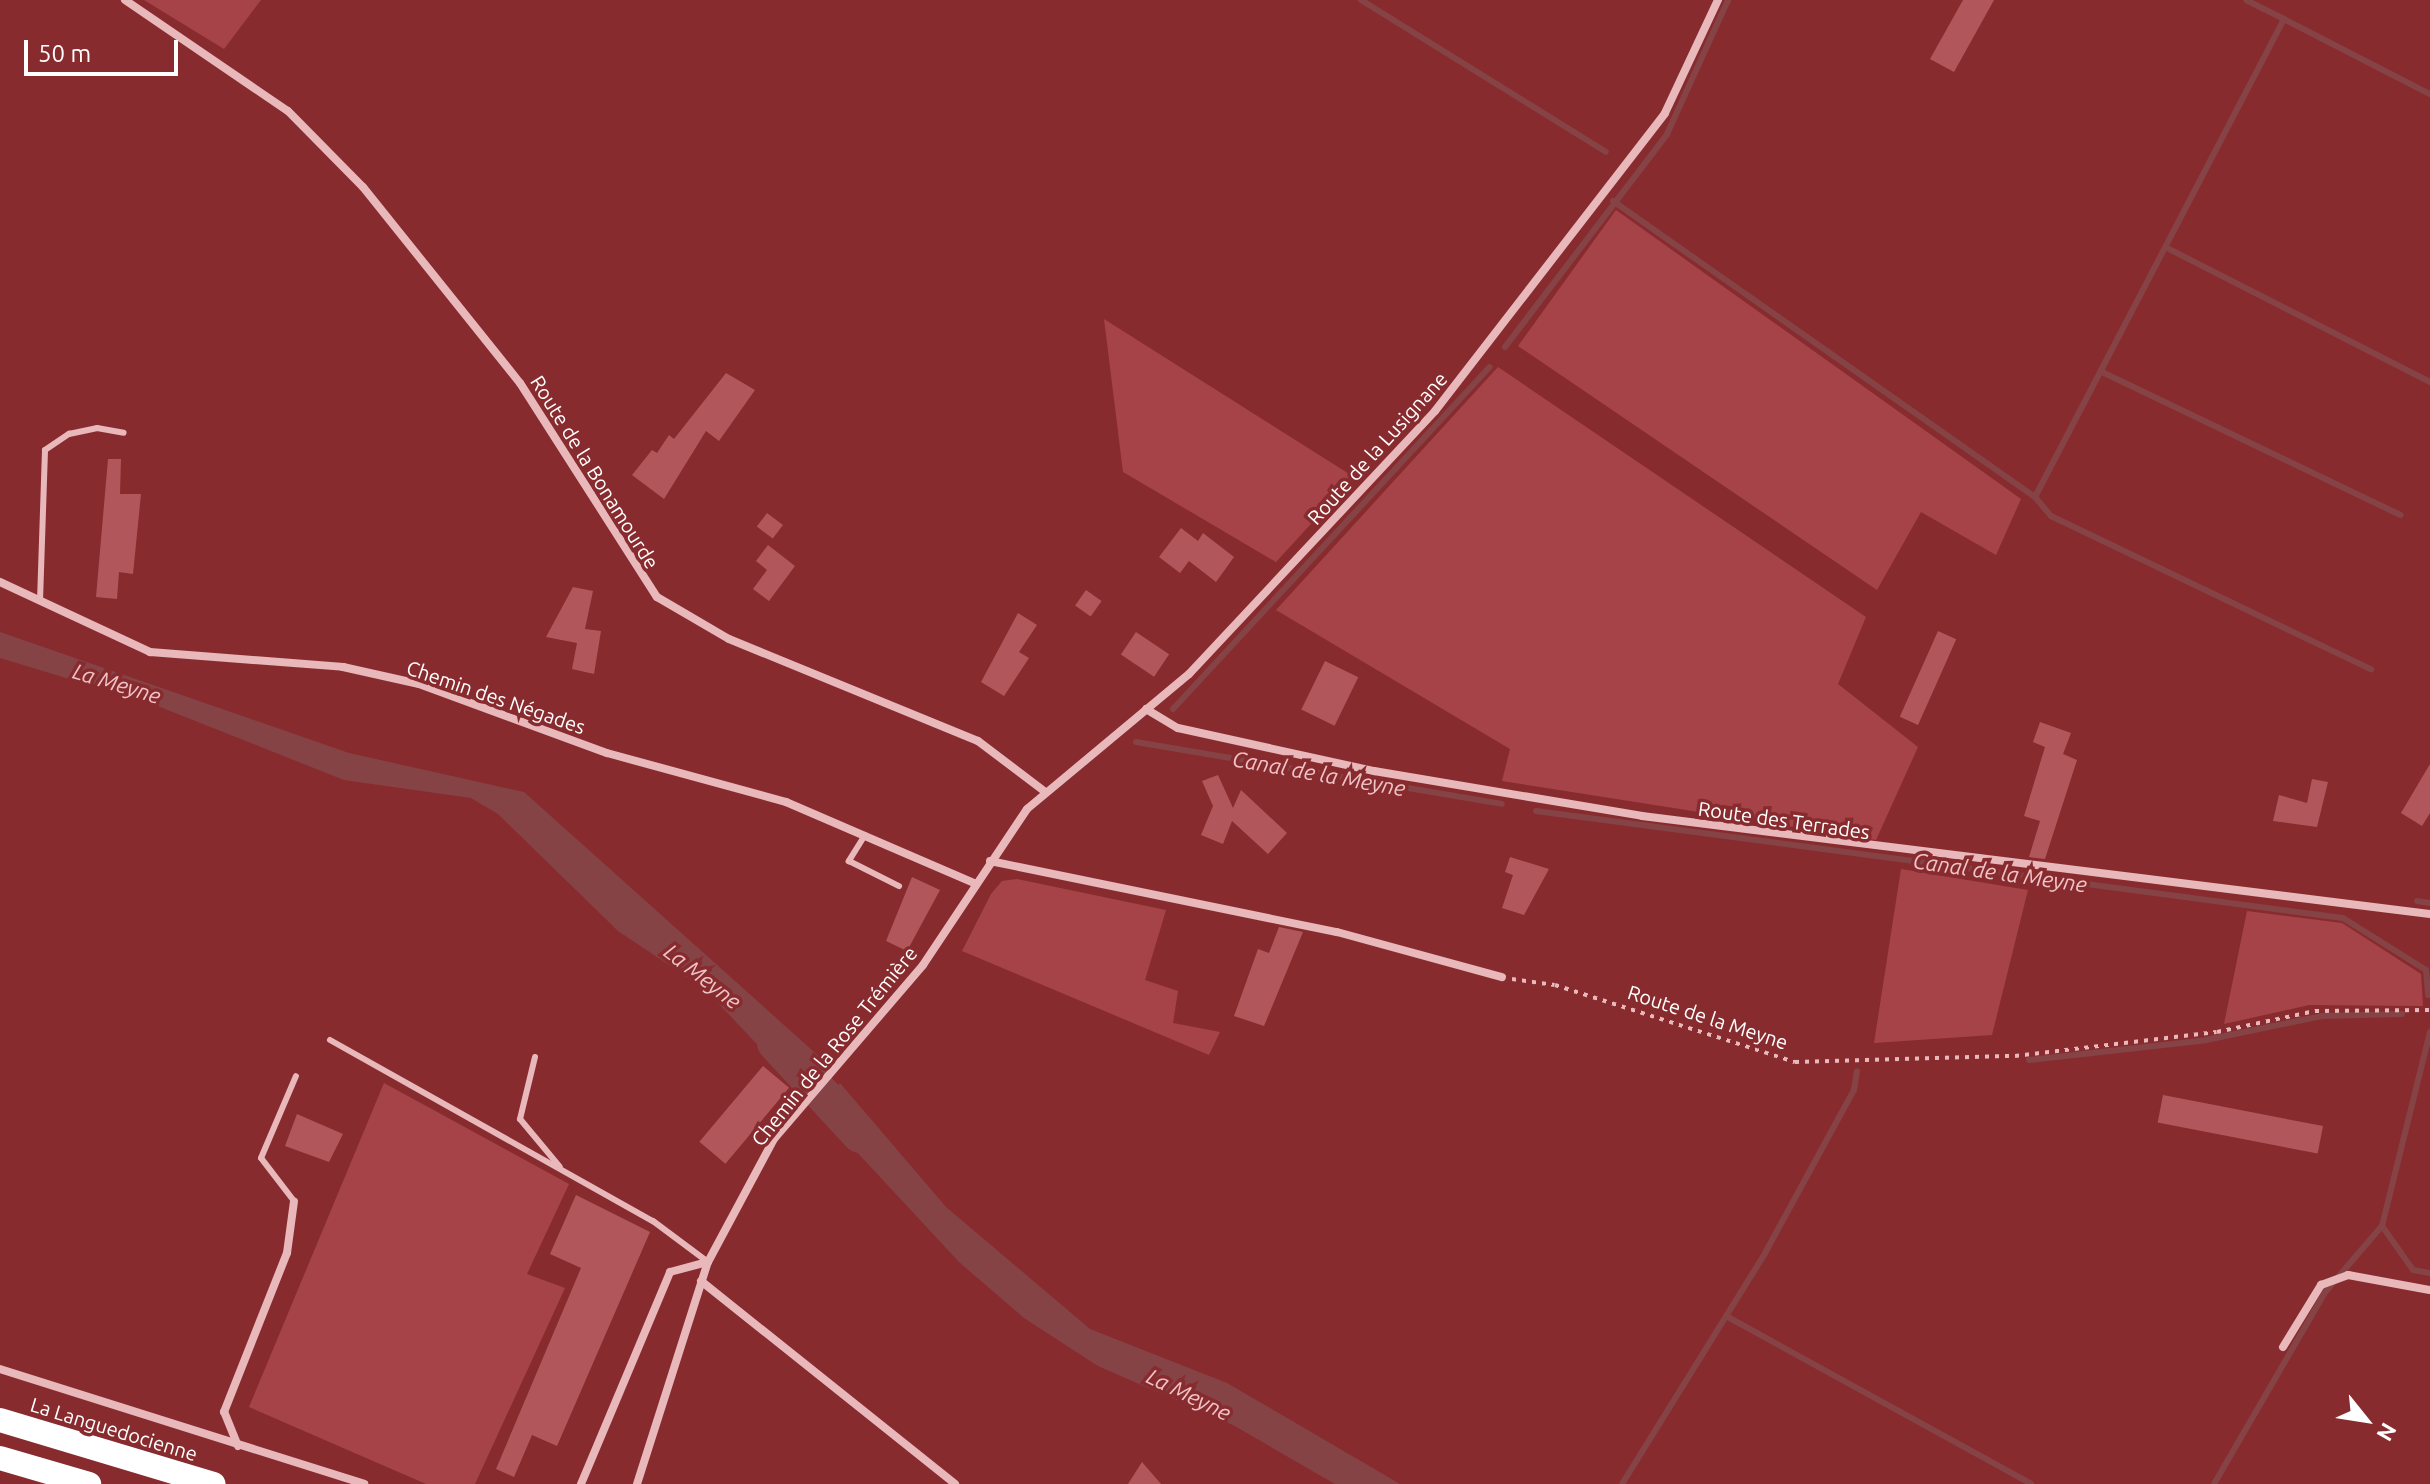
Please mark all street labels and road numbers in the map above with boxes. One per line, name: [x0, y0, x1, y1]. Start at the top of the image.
street label: Route de la Lusignane: [1302, 367, 1452, 529]
street label: Route de la Bonamourde: [526, 371, 664, 573]
street label: Chemin des Négades: [404, 655, 588, 739]
street label: Route des Terrades: [1697, 796, 1871, 844]
street label: Chemin de la Rose Trémière: [746, 941, 922, 1151]
street label: Route de la Meyne: [1625, 980, 1791, 1054]
street label: La Languedocienne: [28, 1392, 200, 1466]

